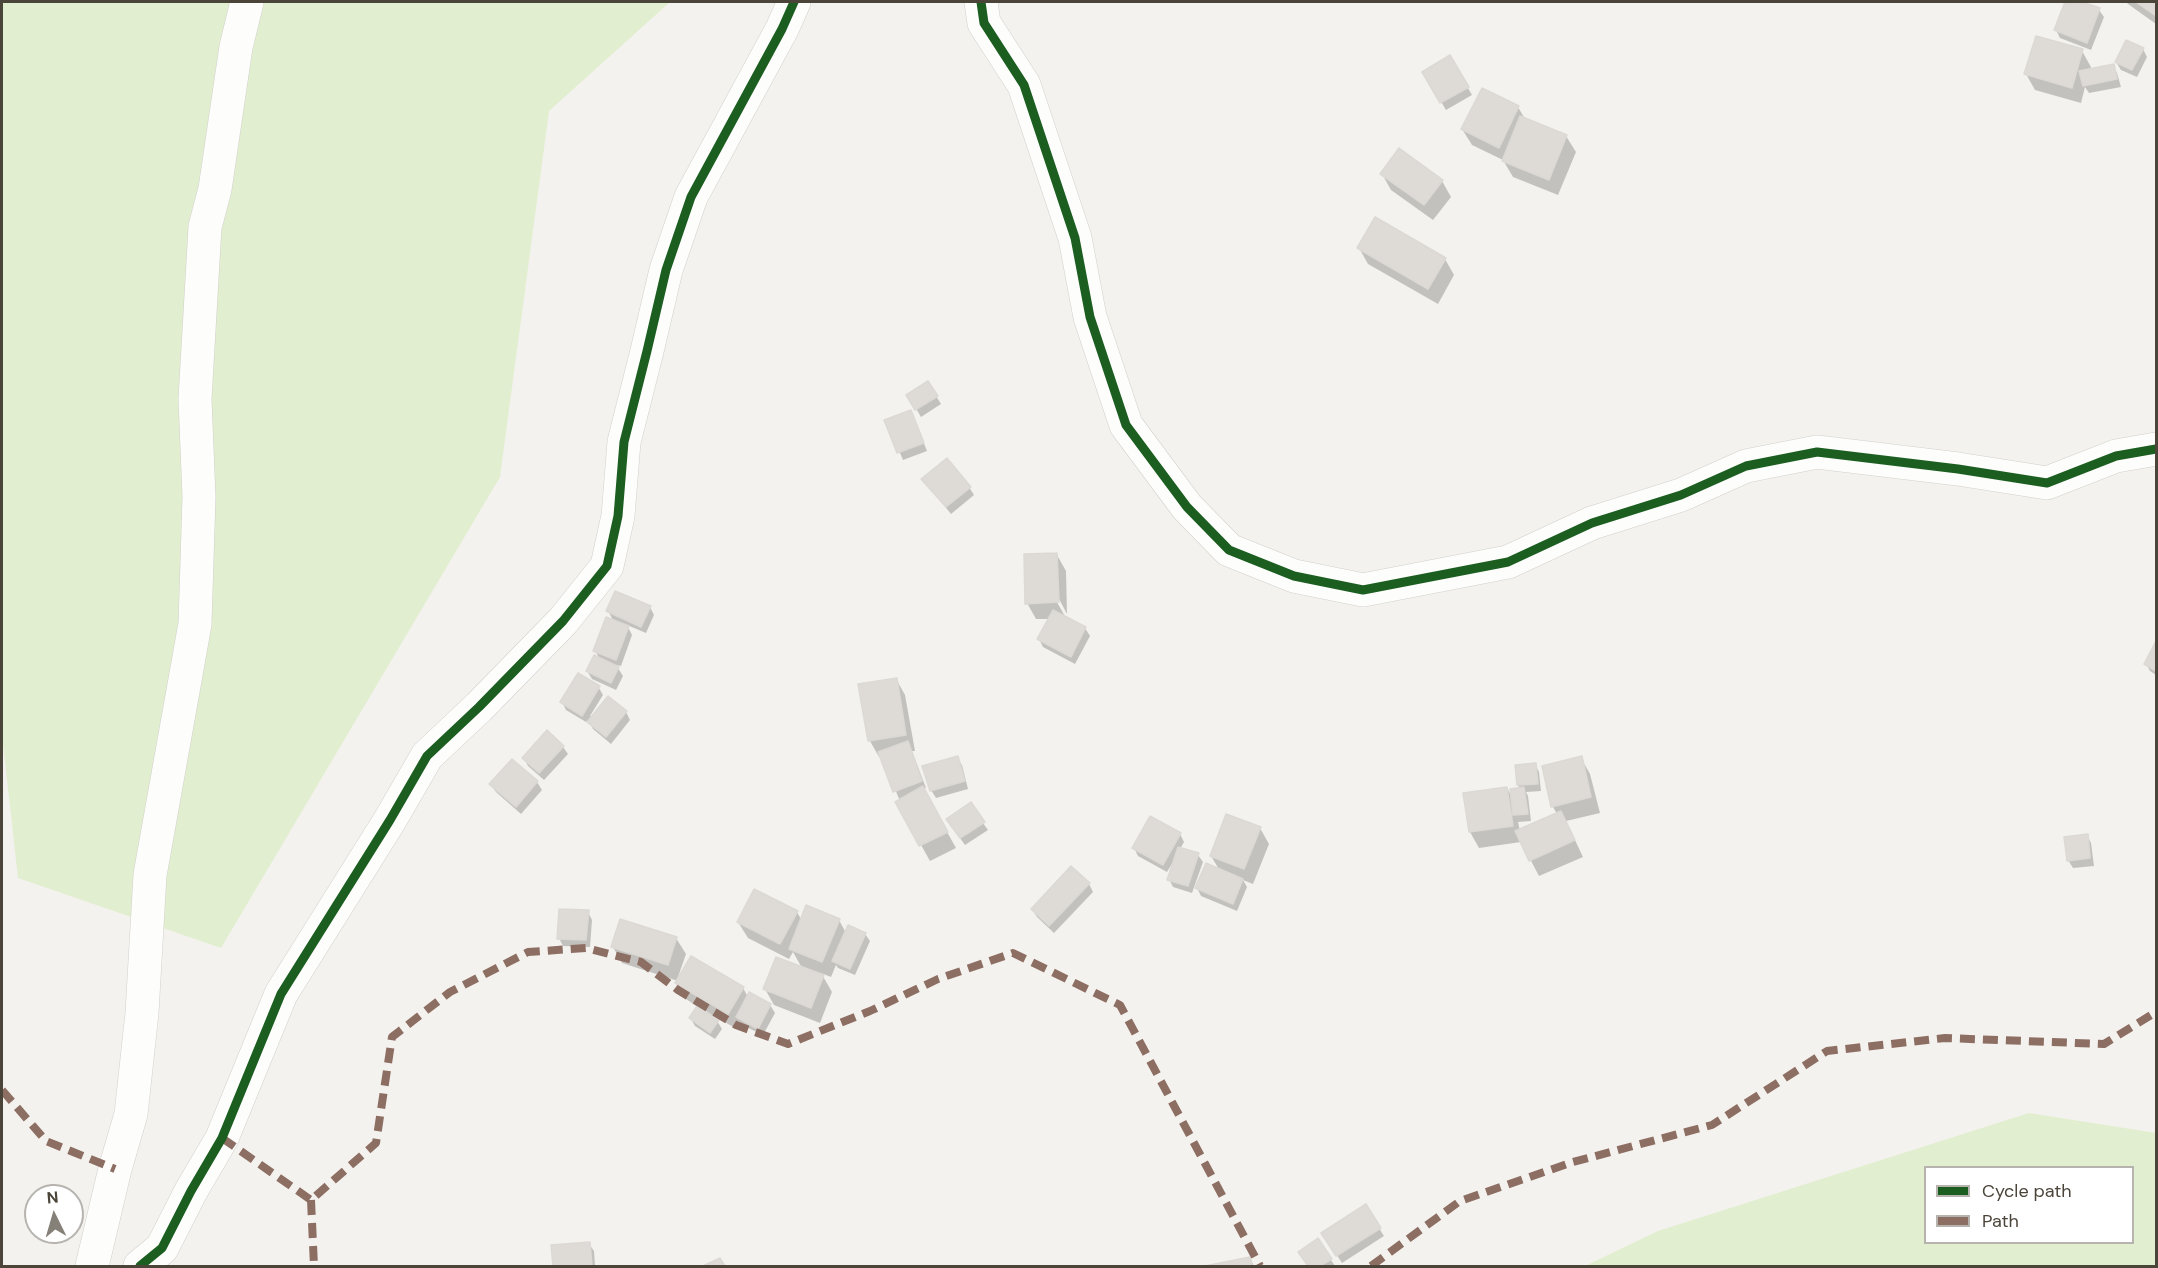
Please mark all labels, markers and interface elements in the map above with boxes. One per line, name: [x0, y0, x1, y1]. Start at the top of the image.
legend: [1924, 1166, 2134, 1244]
text: Cycle path: [1982, 1179, 2072, 1203]
north arrow: [24, 1184, 84, 1244]
text: N: [46, 1187, 59, 1209]
text: Path: [1982, 1209, 2019, 1233]

